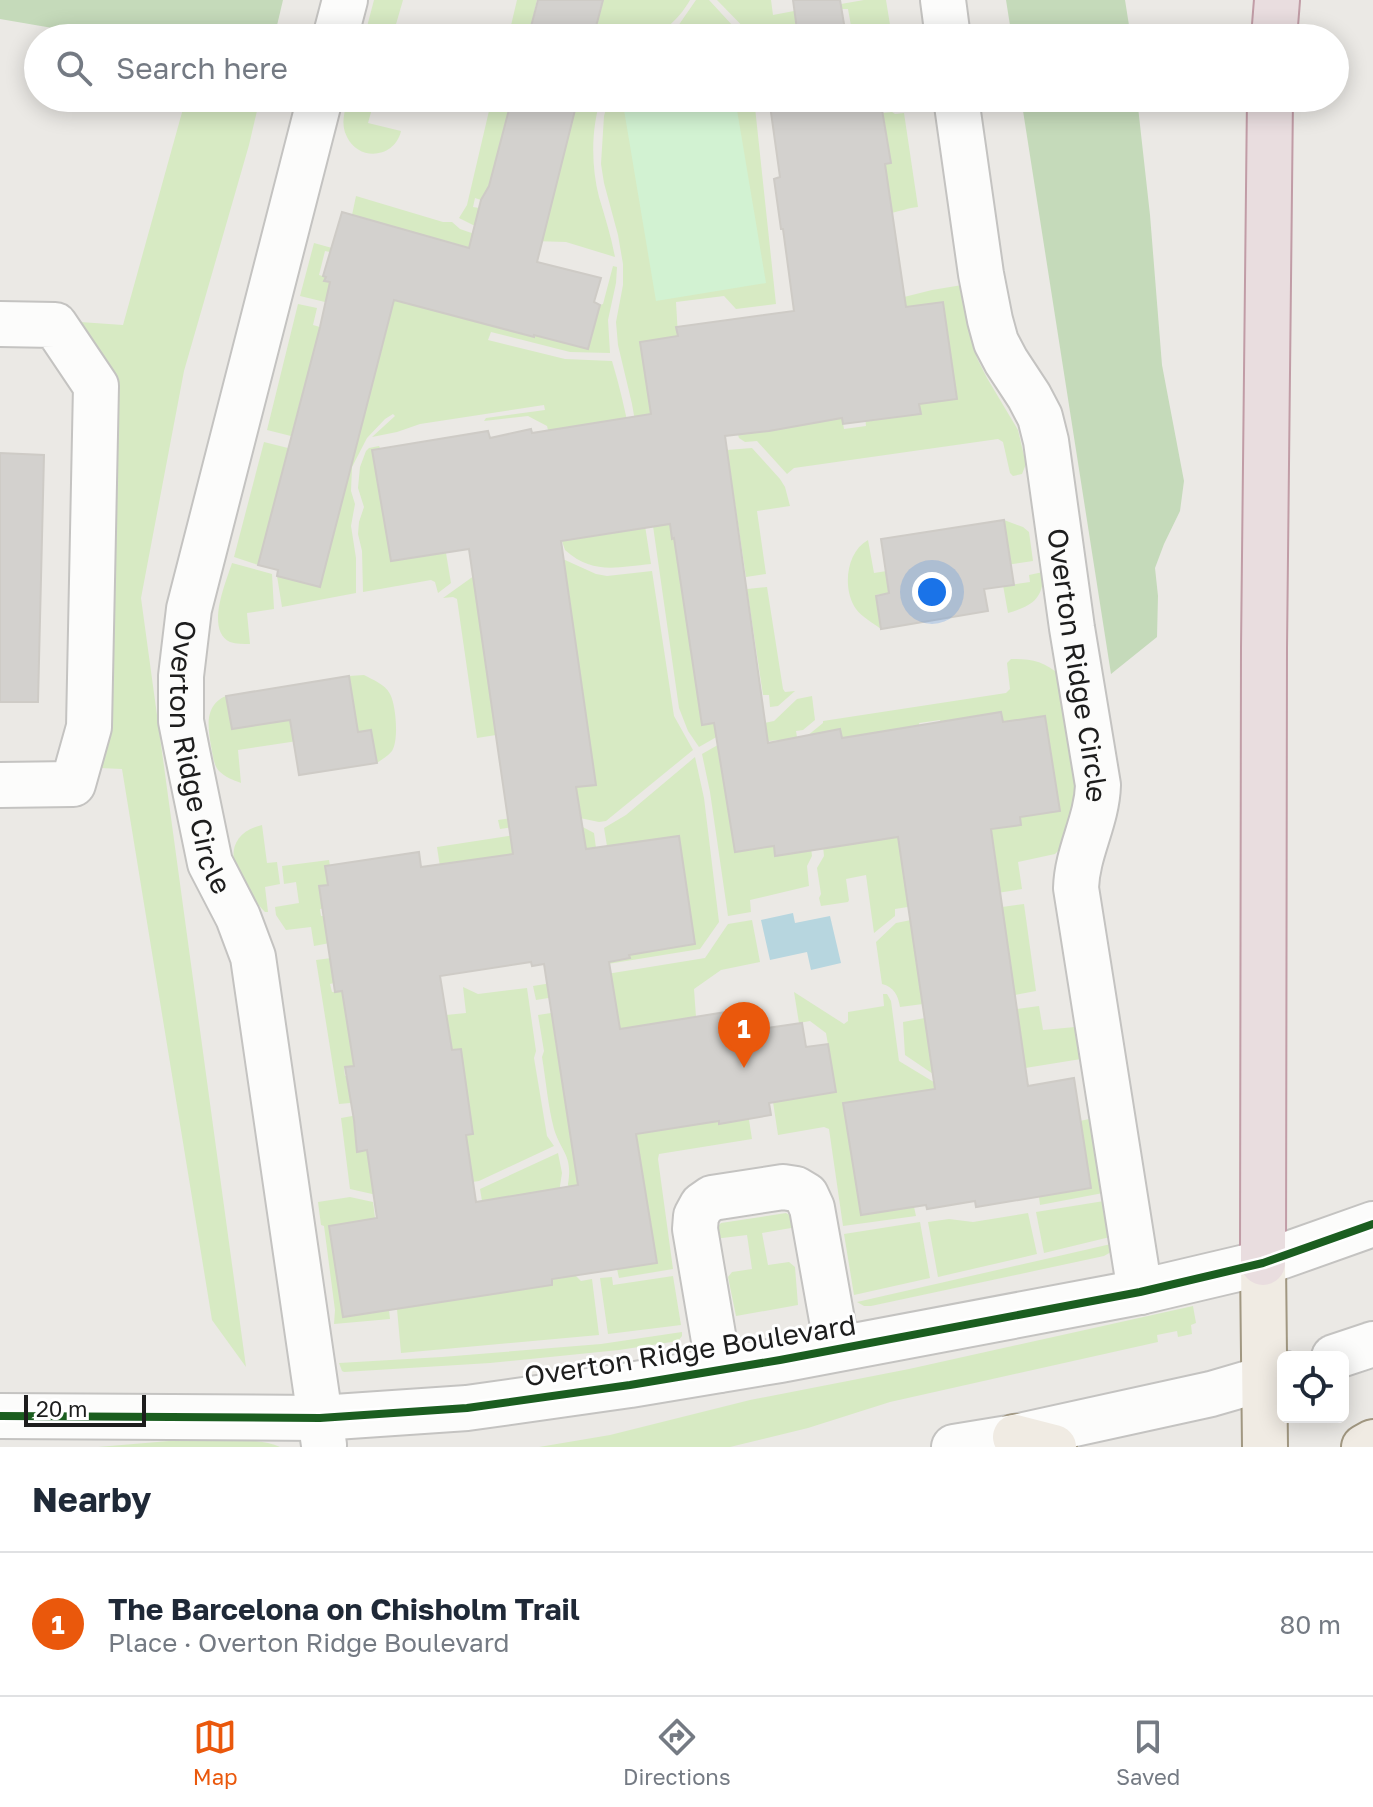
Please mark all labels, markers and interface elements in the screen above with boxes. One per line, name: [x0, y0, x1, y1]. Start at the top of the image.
search box: [24, 24, 1349, 112]
icon: search: [52, 46, 96, 90]
text: Search here: [116, 50, 288, 86]
street label: Overton Ridge Circle: [1042, 526, 1115, 804]
your location: [912, 572, 952, 612]
street label: Overton Ridge Circle: [165, 619, 239, 899]
pin: 1: [718, 1002, 770, 1068]
street label: Overton Ridge Boulevard: [522, 1307, 858, 1393]
map controls: [1277, 1351, 1349, 1423]
button: locate: [1277, 1351, 1349, 1423]
scale bar: [24, 1391, 146, 1427]
text: 20 m: [36, 1395, 87, 1422]
text: Nearby: [32, 1479, 152, 1519]
text: The Barcelona on Chisholm Trail: [108, 1591, 580, 1627]
text: 1: [51, 1609, 65, 1640]
text: 80 m: [1280, 1609, 1341, 1640]
text: Place · Overton Ridge Boulevard: [108, 1627, 510, 1658]
tab: Map: [193, 1715, 238, 1790]
tab: Directions: [623, 1715, 731, 1790]
tab: Saved: [1116, 1715, 1180, 1790]

